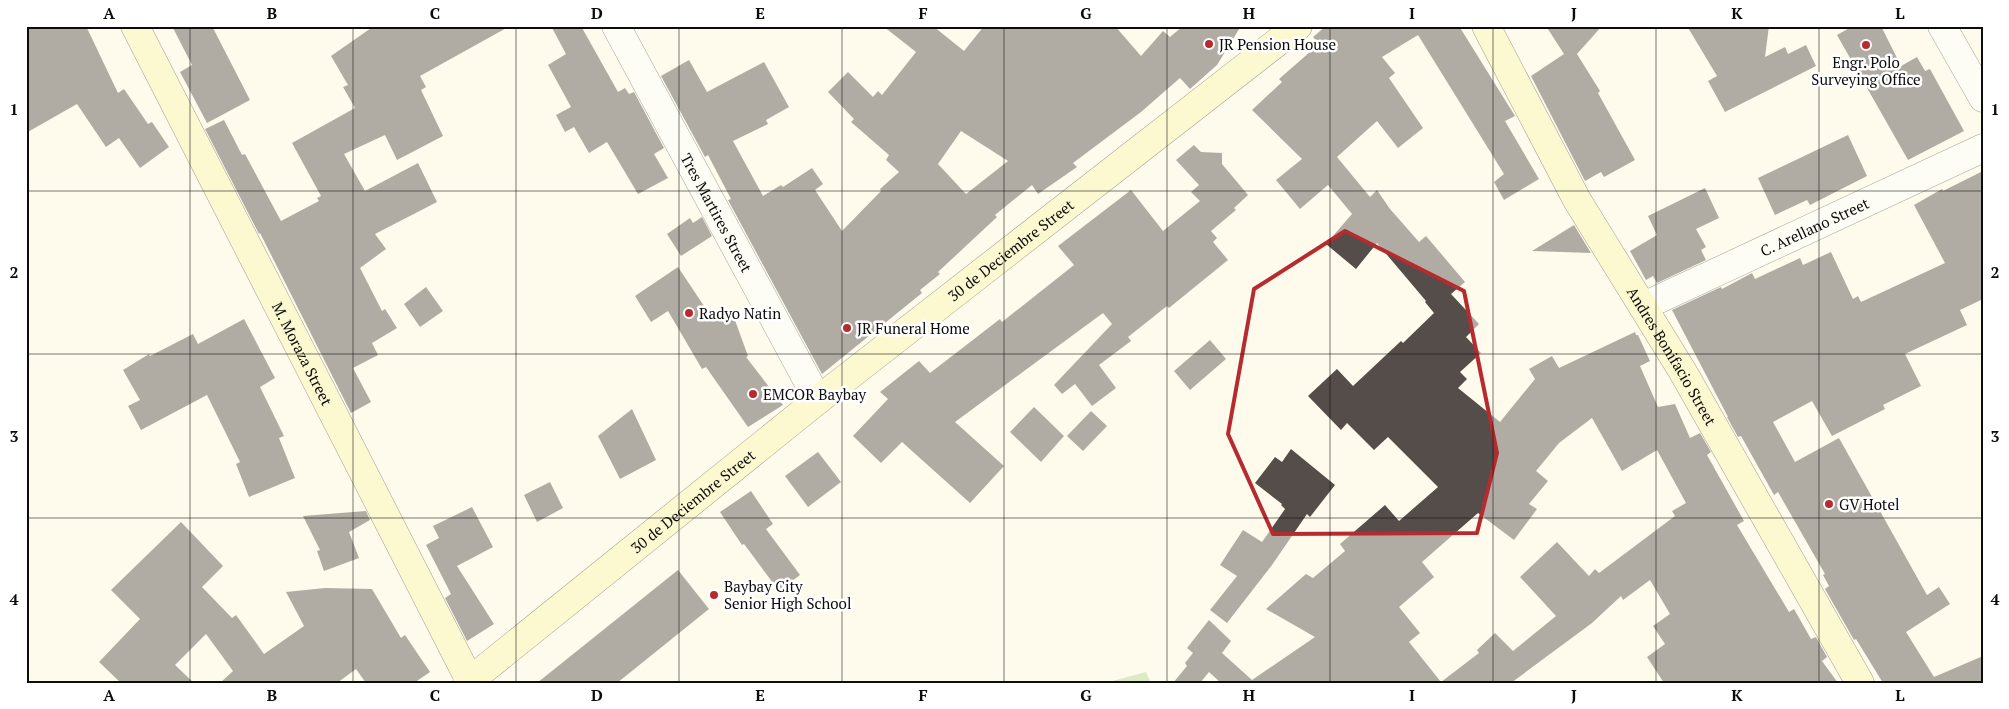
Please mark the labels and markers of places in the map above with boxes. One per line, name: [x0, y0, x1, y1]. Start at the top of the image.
place label: JR Pension House: [1219, 34, 1336, 54]
marker: JR Pension House: [1203, 38, 1215, 50]
marker: Engr. Polo Surveying Office: [1860, 39, 1872, 51]
place label: Engr. Polo Surveying Office: [1811, 52, 1921, 89]
place label: Radyo Natin: [699, 303, 781, 323]
marker: Radyo Natin: [683, 307, 695, 319]
place label: JR Funeral Home: [857, 318, 970, 338]
marker: JR Funeral Home: [841, 322, 853, 334]
place label: EMCOR Baybay: [763, 384, 866, 404]
marker: EMCOR Baybay: [747, 388, 759, 400]
place label: GV Hotel: [1839, 494, 1899, 514]
marker: GV Hotel: [1823, 498, 1835, 510]
place label: Baybay City Senior High School: [724, 576, 851, 613]
marker: Baybay City Senior High School: [708, 589, 720, 601]

